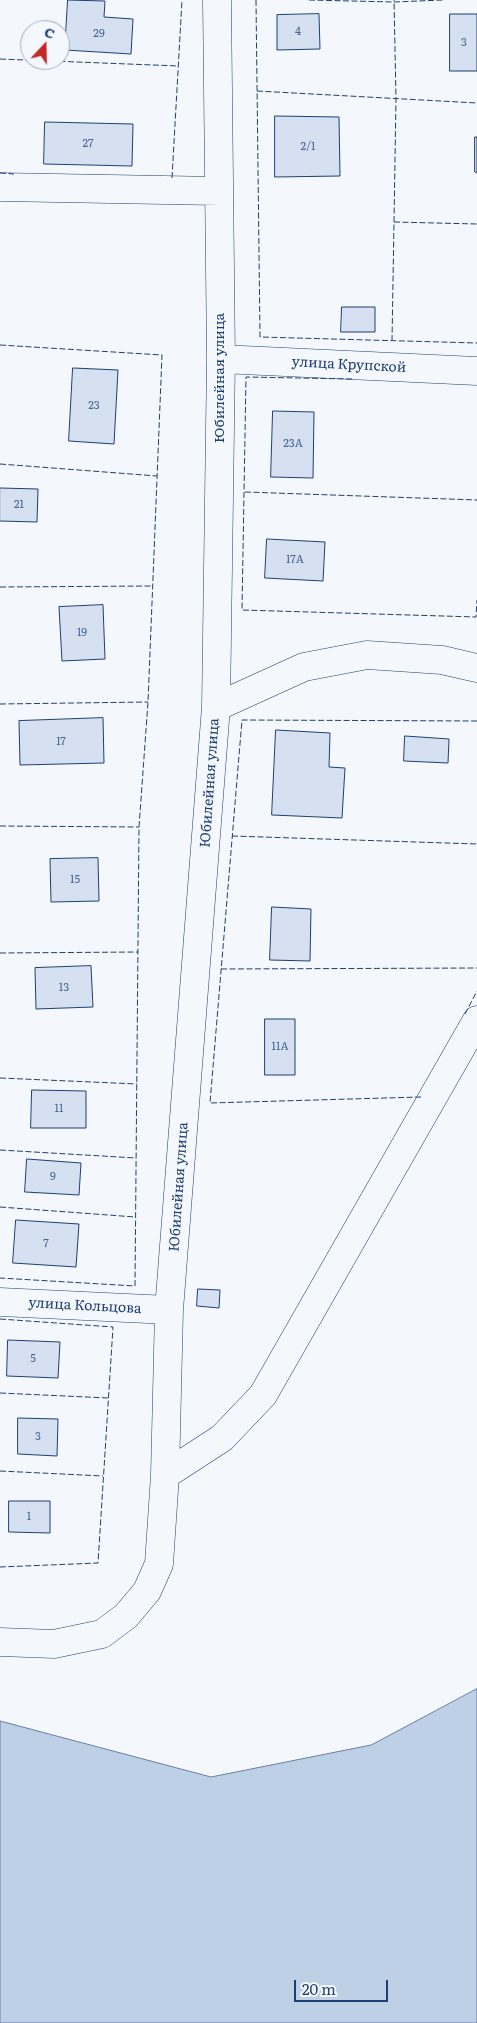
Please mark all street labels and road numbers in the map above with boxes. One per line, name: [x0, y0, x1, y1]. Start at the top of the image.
street label: Юбилейная улица: [212, 313, 228, 443]
street label: улица Крупской: [291, 354, 407, 376]
street label: Юбилейная улица: [197, 718, 223, 848]
street label: Юбилейная улица: [166, 1122, 192, 1252]
street label: улица Кольцова: [28, 1295, 142, 1317]

